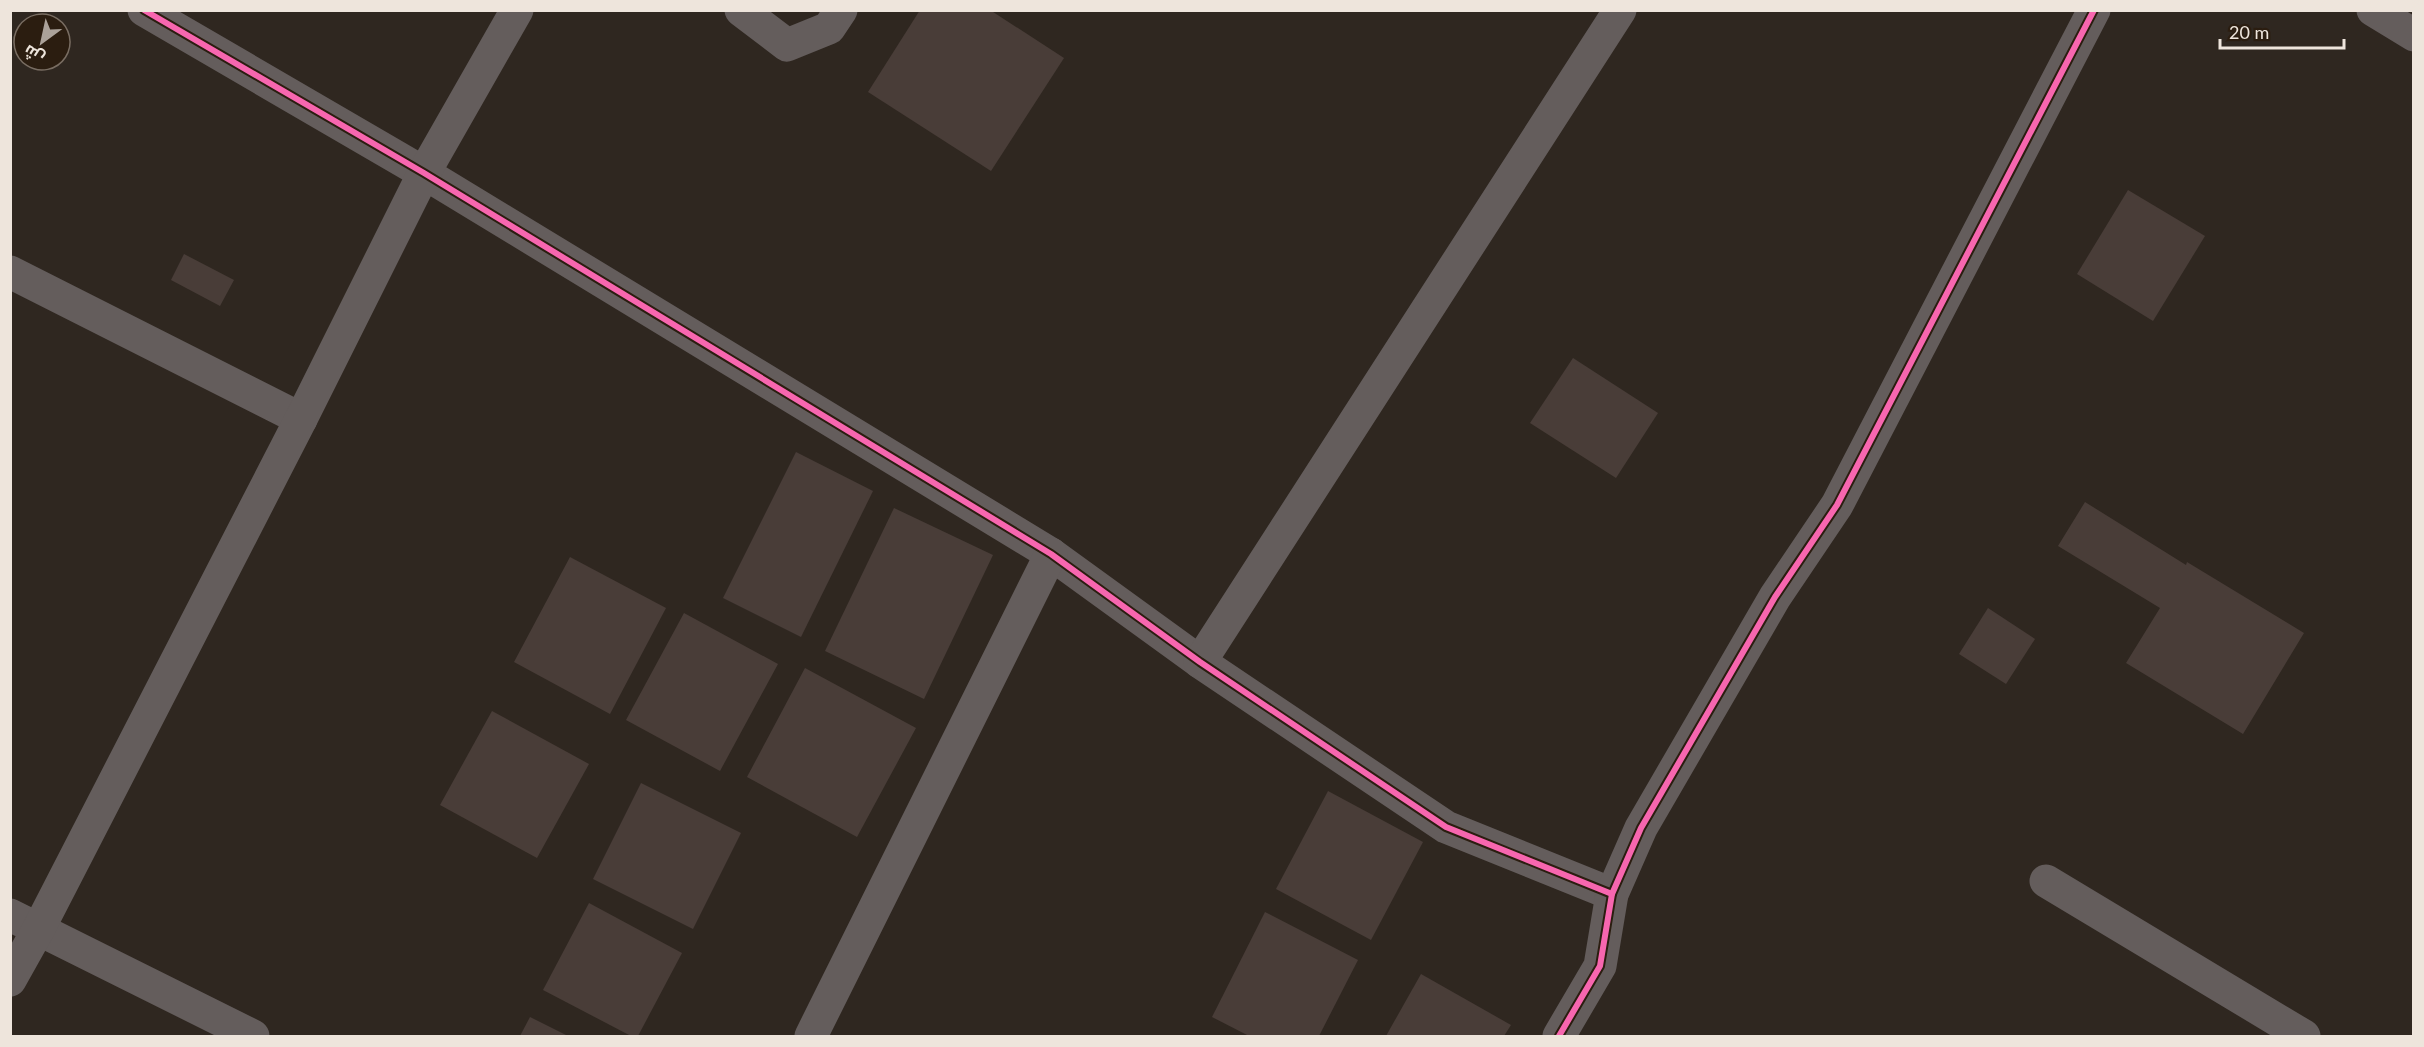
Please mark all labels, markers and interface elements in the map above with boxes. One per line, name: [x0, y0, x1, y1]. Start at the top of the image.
north arrow: [12, 12, 72, 72]
scale bar: [2220, 12, 2344, 50]
text: 20 m: [2229, 21, 2269, 43]
text: ش: [20, 41, 48, 69]

